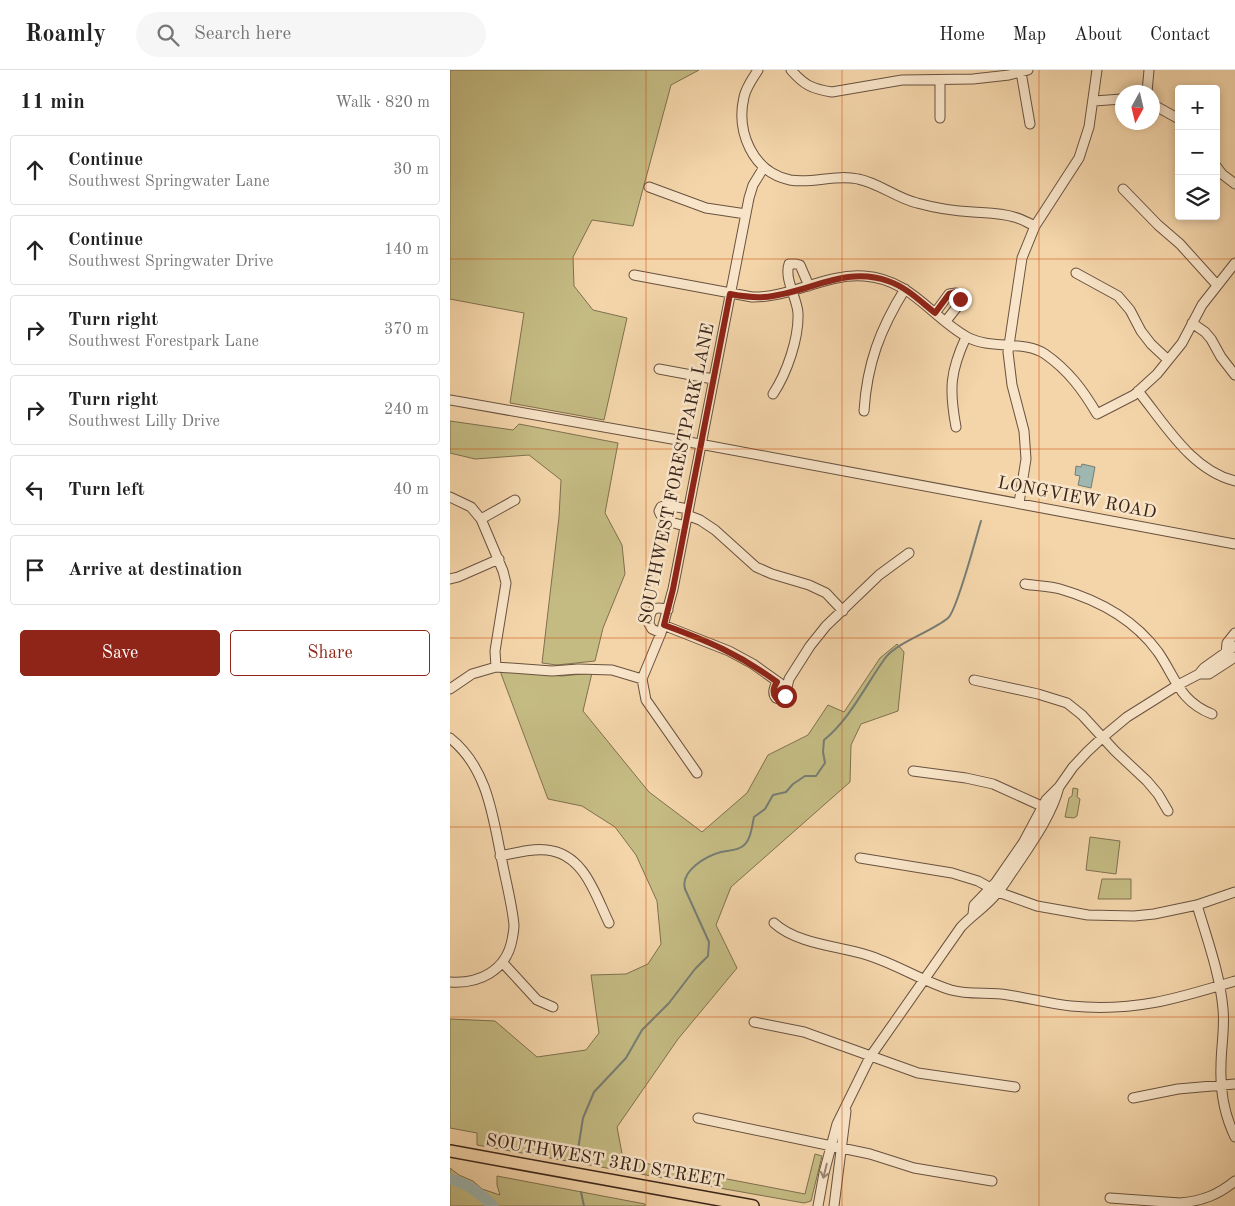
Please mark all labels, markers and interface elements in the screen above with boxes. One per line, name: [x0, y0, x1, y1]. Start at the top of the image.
search box: [136, 12, 486, 57]
icon: search: [154, 21, 182, 49]
text: Roamly: [25, 23, 106, 47]
text: Search here: [194, 25, 291, 44]
text: Home: [939, 26, 985, 44]
text: Map: [1013, 26, 1046, 44]
text: About: [1074, 26, 1122, 44]
text: Contact: [1150, 26, 1210, 44]
north arrow: [1115, 85, 1160, 130]
map controls: [1175, 85, 1220, 220]
button: +: [1175, 85, 1220, 130]
text: 11 min: [20, 92, 85, 113]
text: Walk · 820 m: [335, 95, 430, 111]
button: −: [1175, 130, 1220, 175]
text: Continue: [68, 151, 143, 170]
icon: ahead: [21, 156, 49, 184]
text: 30 m: [393, 162, 429, 178]
text: Southwest Springwater Lane: [68, 174, 270, 190]
button: layers: [1175, 175, 1220, 220]
text: Continue: [68, 231, 143, 250]
icon: ahead: [21, 236, 49, 264]
text: 140 m: [384, 242, 429, 258]
text: Southwest Springwater Drive: [68, 254, 273, 270]
route end: [949, 288, 972, 311]
text: Turn right: [68, 311, 158, 330]
icon: right: [21, 316, 49, 344]
text: 370 m: [384, 322, 429, 338]
street label: SOUTHWEST FORESTPARK LANE: [636, 322, 718, 626]
text: Southwest Forestpark Lane: [68, 334, 259, 350]
text: Turn right: [68, 391, 158, 410]
icon: right: [21, 396, 49, 424]
text: 240 m: [384, 402, 429, 418]
text: Southwest Lilly Drive: [68, 414, 220, 430]
street label: LONGVIEW ROAD: [996, 474, 1158, 522]
icon: left: [21, 476, 49, 504]
text: Turn left: [68, 481, 145, 500]
text: 40 m: [393, 482, 429, 498]
icon: arrive: [21, 556, 49, 584]
text: Arrive at destination: [68, 561, 242, 580]
button: Save: [20, 630, 220, 676]
button: Share: [230, 630, 430, 676]
route start: [774, 685, 797, 708]
street label: SOUTHWEST 3RD STREET: [484, 1131, 726, 1191]
one-way arrow: [819, 1162, 829, 1178]

